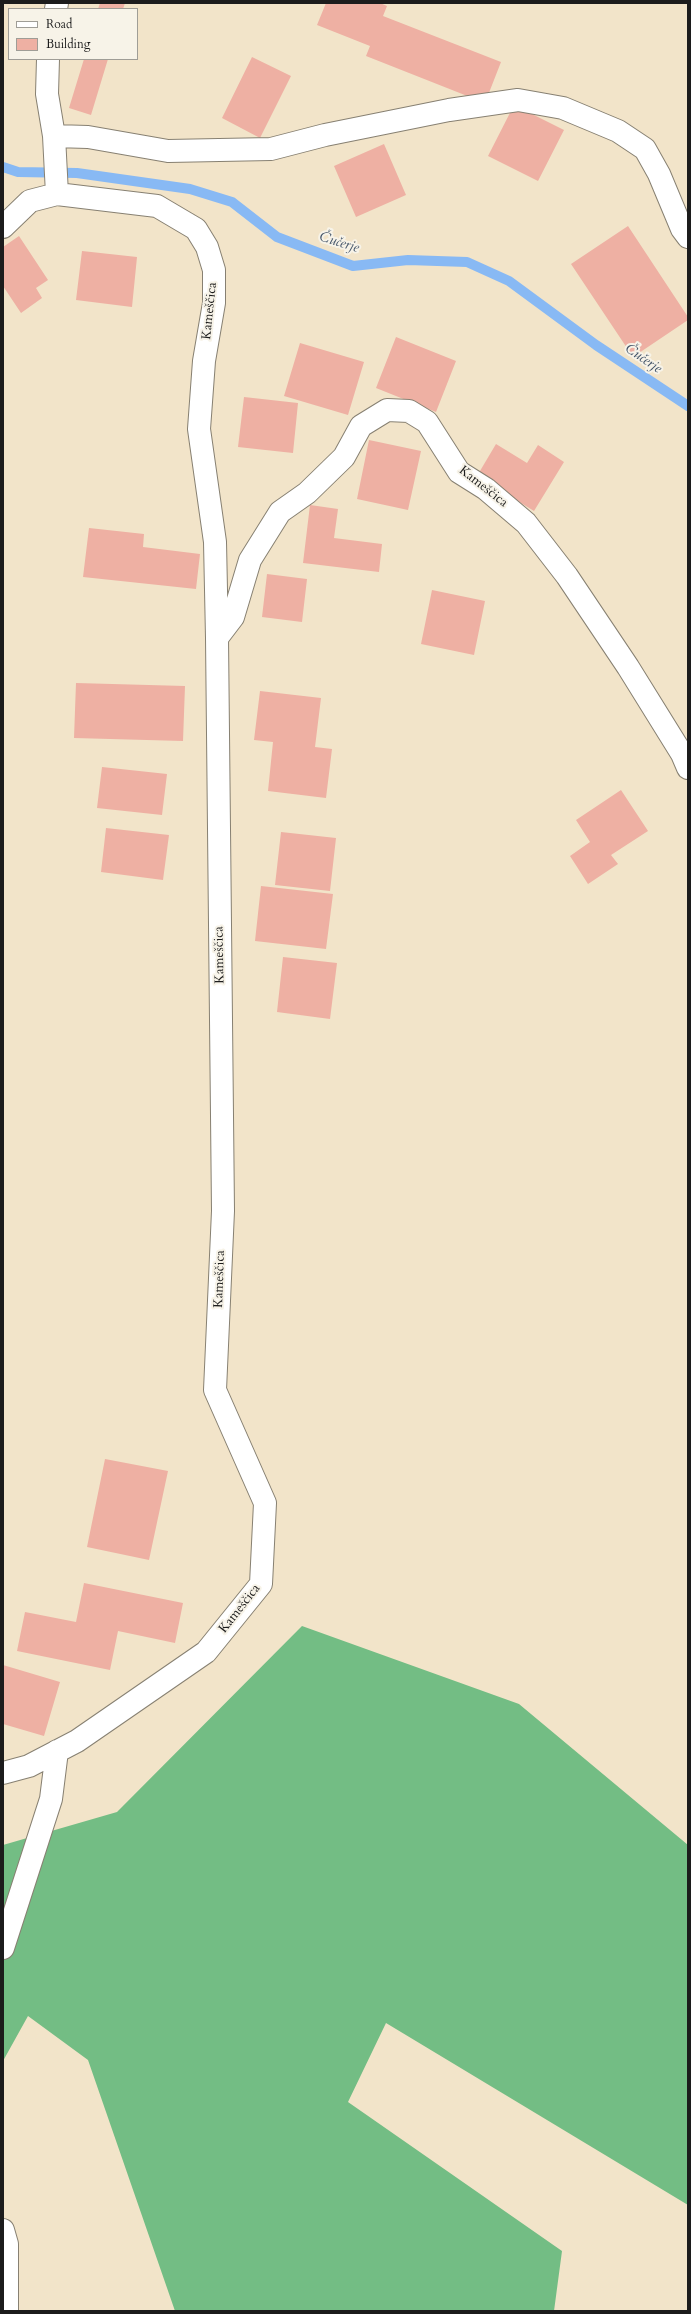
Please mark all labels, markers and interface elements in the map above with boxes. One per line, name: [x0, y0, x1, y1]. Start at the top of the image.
legend: [8, 8, 138, 60]
text: Road: [46, 16, 72, 32]
text: Building: [46, 36, 90, 52]
water label: Čučerje: [317, 229, 361, 257]
street label: Kameščica: [199, 282, 221, 340]
water label: Čučerje: [621, 341, 665, 377]
street label: Kameščica: [455, 463, 511, 511]
street label: Kameščica: [212, 926, 228, 984]
street label: Kameščica: [211, 1250, 229, 1308]
street label: Kameščica: [216, 1581, 264, 1637]

